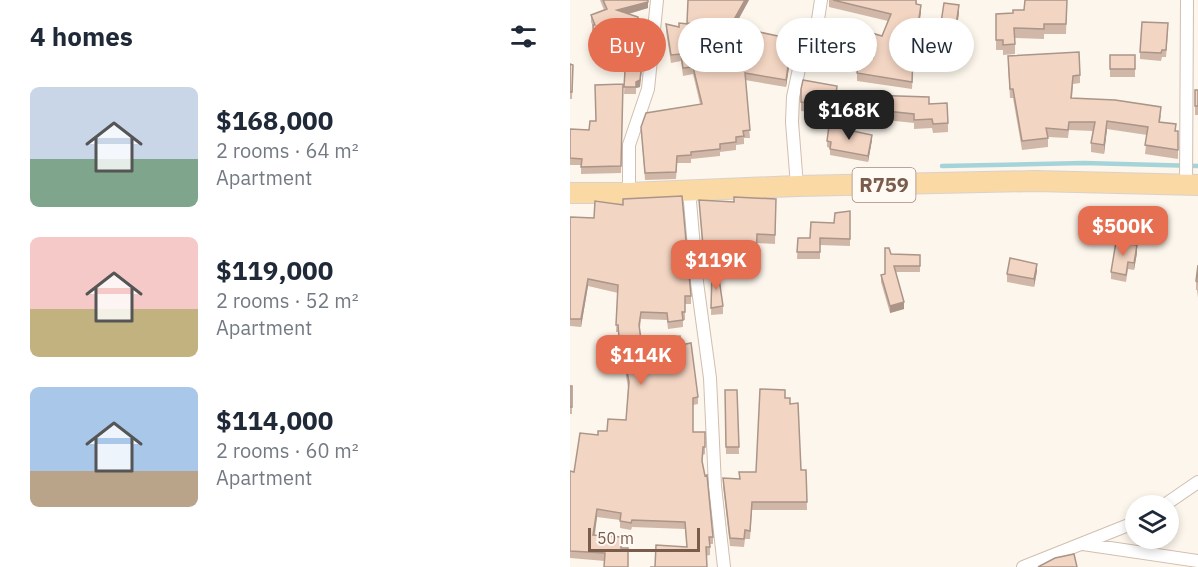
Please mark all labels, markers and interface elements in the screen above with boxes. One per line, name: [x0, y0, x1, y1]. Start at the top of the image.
chip: Buy: [588, 18, 666, 72]
chip: Rent: [678, 18, 764, 72]
chip: Filters: [776, 18, 877, 72]
chip: New: [889, 18, 974, 72]
text: 4 homes: [30, 19, 133, 53]
icon: filters: [507, 20, 540, 53]
pin: $168K: [807, 90, 891, 141]
text: $168K: [818, 96, 880, 123]
text: $168,000: [216, 103, 333, 137]
icon: home: [78, 111, 150, 183]
text: 2 rooms · 64 m²: [216, 137, 359, 164]
text: Apartment: [216, 164, 312, 191]
road number: R759: [852, 168, 916, 202]
pin: $500K: [1081, 206, 1165, 257]
text: $500K: [1092, 212, 1154, 239]
pin: $119K: [674, 240, 758, 291]
text: $119K: [685, 246, 747, 273]
text: $119,000: [216, 253, 333, 287]
icon: home: [78, 261, 150, 333]
text: 2 rooms · 52 m²: [216, 287, 359, 314]
text: Apartment: [216, 314, 312, 341]
pin: $114K: [599, 335, 683, 386]
text: $114K: [610, 341, 672, 368]
text: $114,000: [216, 403, 333, 437]
icon: home: [78, 411, 150, 483]
text: 2 rooms · 60 m²: [216, 437, 359, 464]
text: Apartment: [216, 464, 312, 491]
map controls: [1125, 495, 1179, 549]
button: layers: [1125, 495, 1179, 549]
scale bar: [588, 525, 700, 552]
text: 50 m: [597, 528, 634, 548]

